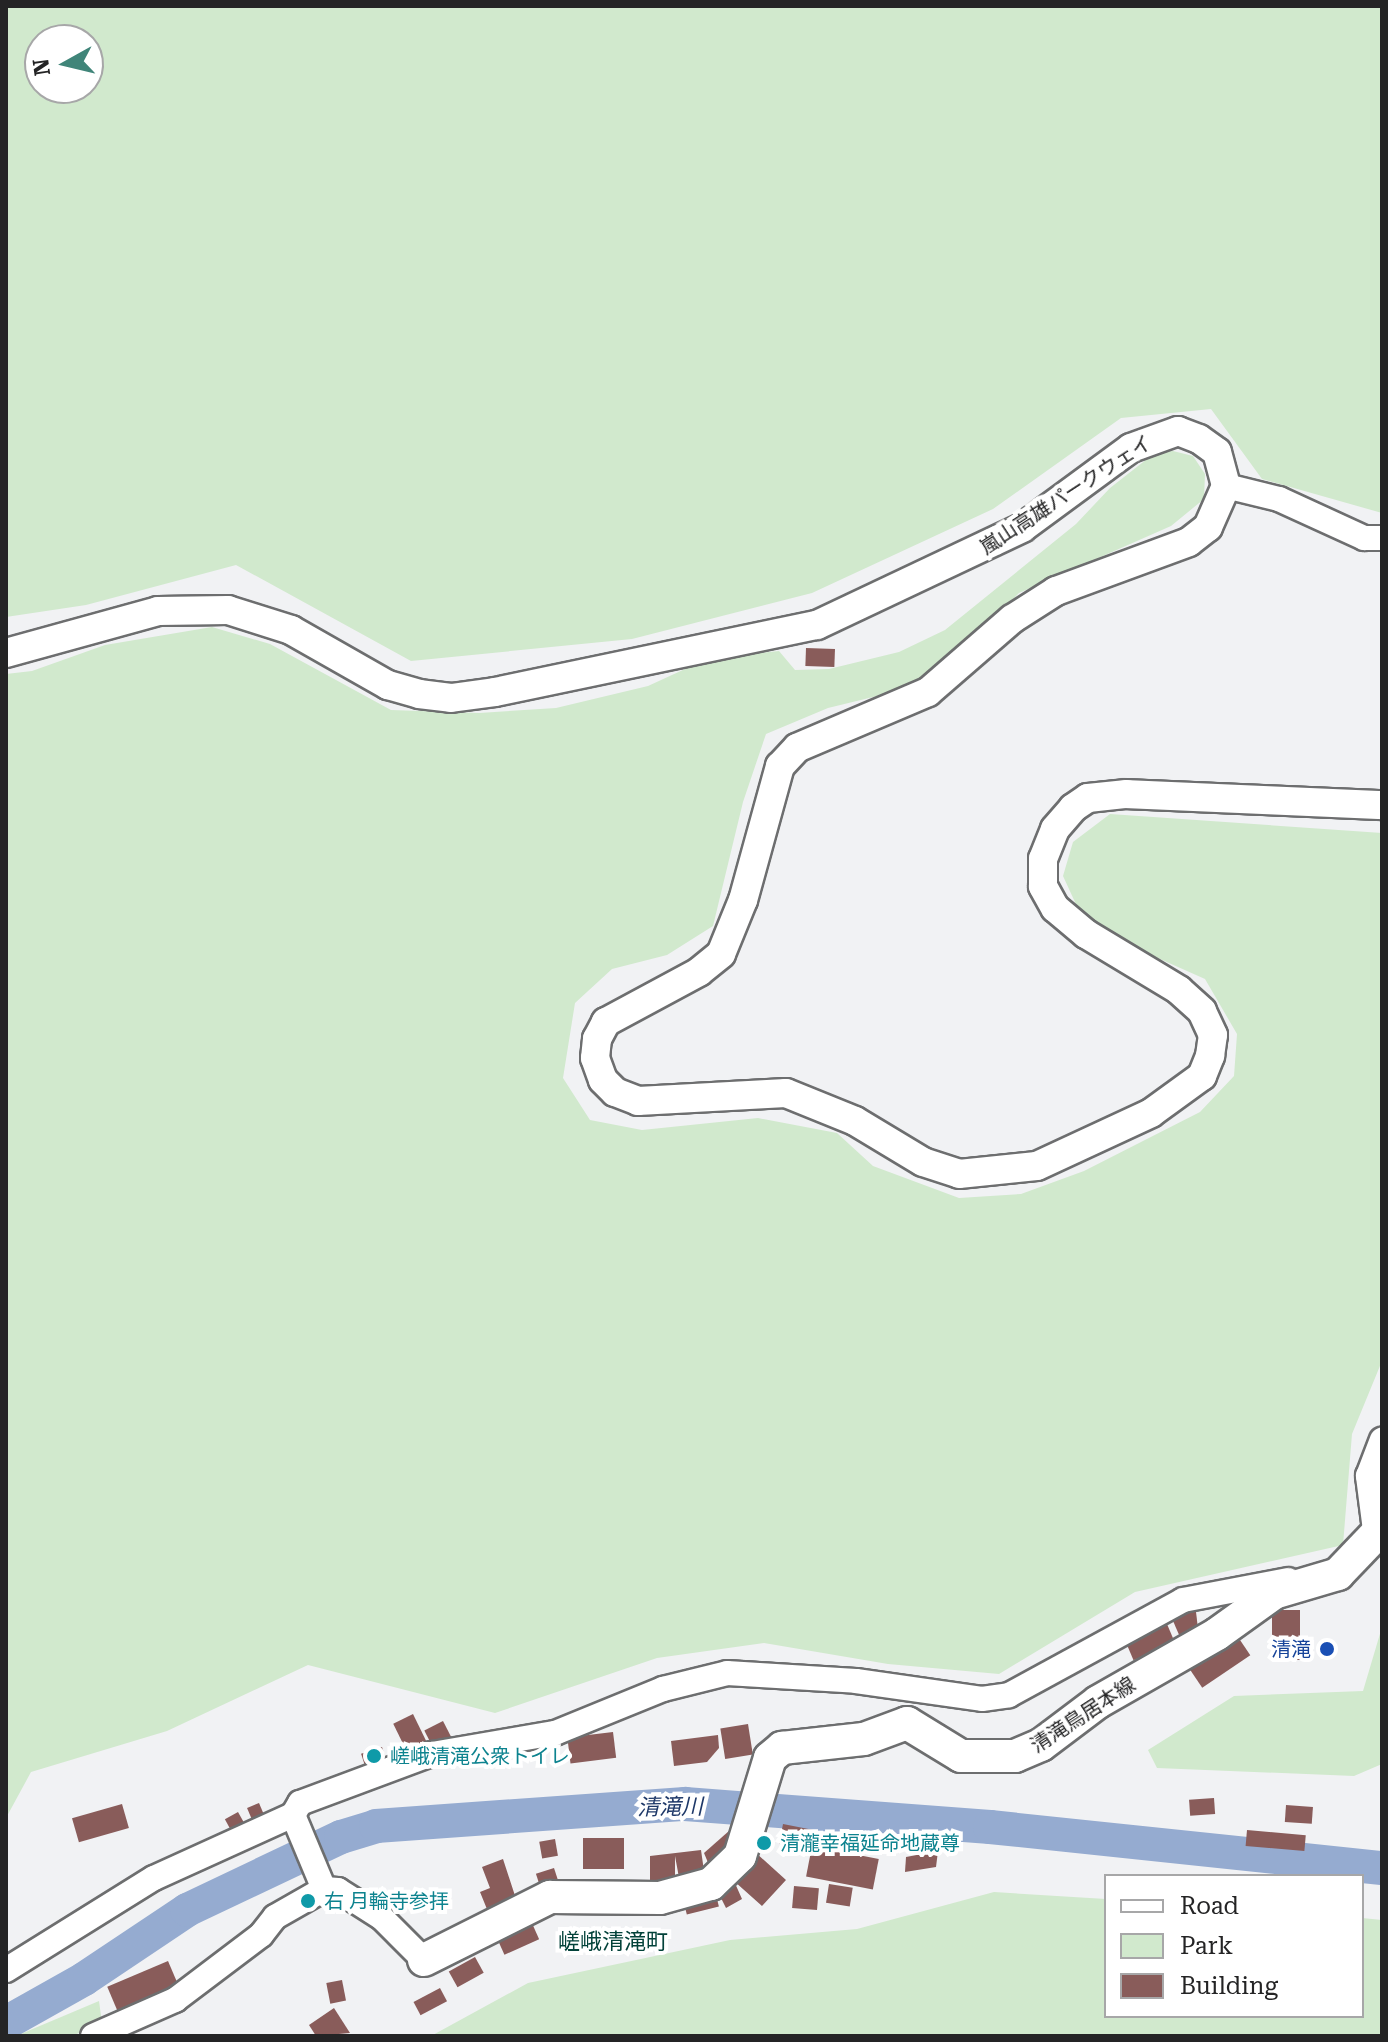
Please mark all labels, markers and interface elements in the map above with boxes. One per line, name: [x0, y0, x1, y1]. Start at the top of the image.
north arrow: [24, 24, 104, 104]
text: N: [28, 57, 55, 77]
street label: 嵐山高雄パークウェイ: [976, 430, 1156, 560]
place label: 清滝: [1271, 1637, 1311, 1661]
marker: 清滝: [1318, 1640, 1336, 1658]
street label: 清滝鳥居本線: [1026, 1672, 1140, 1758]
place label: 嵯峨清滝公衆トイレ: [390, 1744, 570, 1768]
marker: 嵯峨清滝公衆トイレ: [365, 1747, 383, 1765]
water label: 清滝川: [637, 1793, 703, 1821]
place label: 清瀧幸福延命地蔵尊: [780, 1831, 960, 1855]
marker: 清瀧幸福延命地蔵尊: [755, 1834, 773, 1852]
legend: [1104, 1874, 1364, 2018]
place label: 右 月輪寺参拝: [324, 1889, 449, 1913]
marker: 右 月輪寺参拝: [299, 1892, 317, 1910]
text: Road: [1180, 1892, 1239, 1920]
district label: 嵯峨清滝町: [558, 1929, 668, 1955]
text: Park: [1180, 1932, 1233, 1960]
text: Building: [1180, 1972, 1278, 2000]

